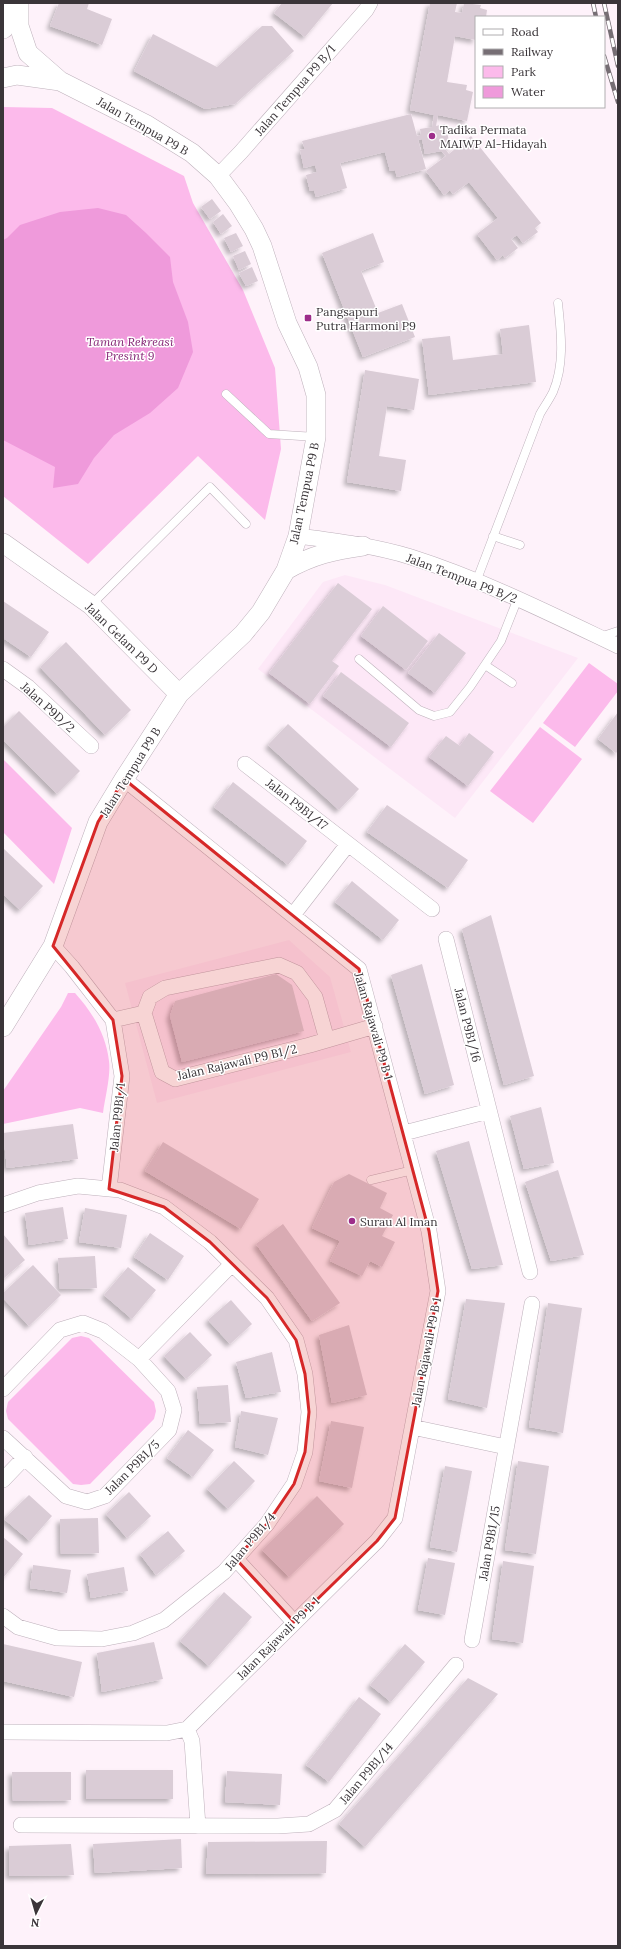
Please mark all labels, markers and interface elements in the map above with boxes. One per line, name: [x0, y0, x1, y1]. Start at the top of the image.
legend: [475, 16, 605, 108]
text: Road: [511, 24, 539, 39]
street label: Jalan Tempua P9 B/1: [251, 42, 339, 140]
text: Railway: [511, 44, 554, 59]
text: Park: [511, 64, 537, 79]
text: Water: [511, 84, 546, 99]
street label: Jalan Tempua P9 B: [94, 93, 191, 158]
place label: Tadika Permata MAIWP Al-Hidayah: [440, 122, 547, 151]
marker: Tadika Permata MAIWP Al-Hidayah: [427, 131, 437, 141]
place label: Pangsapuri Putra Harmoni P9: [316, 304, 416, 333]
marker: Pangsapuri Putra Harmoni P9: [303, 313, 313, 323]
park label: Taman Rekreasi Presint 9: [86, 334, 174, 363]
street label: Jalan Tempua P9 B: [286, 441, 322, 546]
street label: Jalan Tempua P9 B/2: [403, 550, 520, 607]
street label: Jalan Gelam P9 D: [82, 599, 162, 677]
street label: Jalan P9D/2: [16, 678, 78, 736]
street label: Jalan Tempua P9 B: [96, 724, 164, 821]
street label: Jalan P9B1/17: [262, 775, 331, 834]
street label: Jalan Rajawali P9 B 1: [351, 970, 397, 1081]
street label: Jalan P9B1/16: [450, 985, 484, 1064]
street label: Jalan Rajawali P9 B1/2: [175, 1041, 299, 1084]
street label: Jalan P9B1/1: [106, 1082, 129, 1153]
place label: Surau Al Iman: [360, 1214, 438, 1229]
marker: Surau Al Iman: [347, 1216, 357, 1226]
street label: Jalan Rajawali P9 B 1: [408, 1296, 444, 1409]
street label: Jalan P9B1/5: [101, 1437, 163, 1499]
street label: Jalan P9B1/15: [475, 1505, 504, 1583]
street label: Jalan P9B1/4: [221, 1509, 279, 1574]
street label: Jalan Rajawali P9 B 1: [233, 1593, 323, 1683]
street label: Jalan P9B1/14: [335, 1739, 397, 1808]
north arrow: [16, 1893, 56, 1933]
text: N: [30, 1916, 40, 1930]

